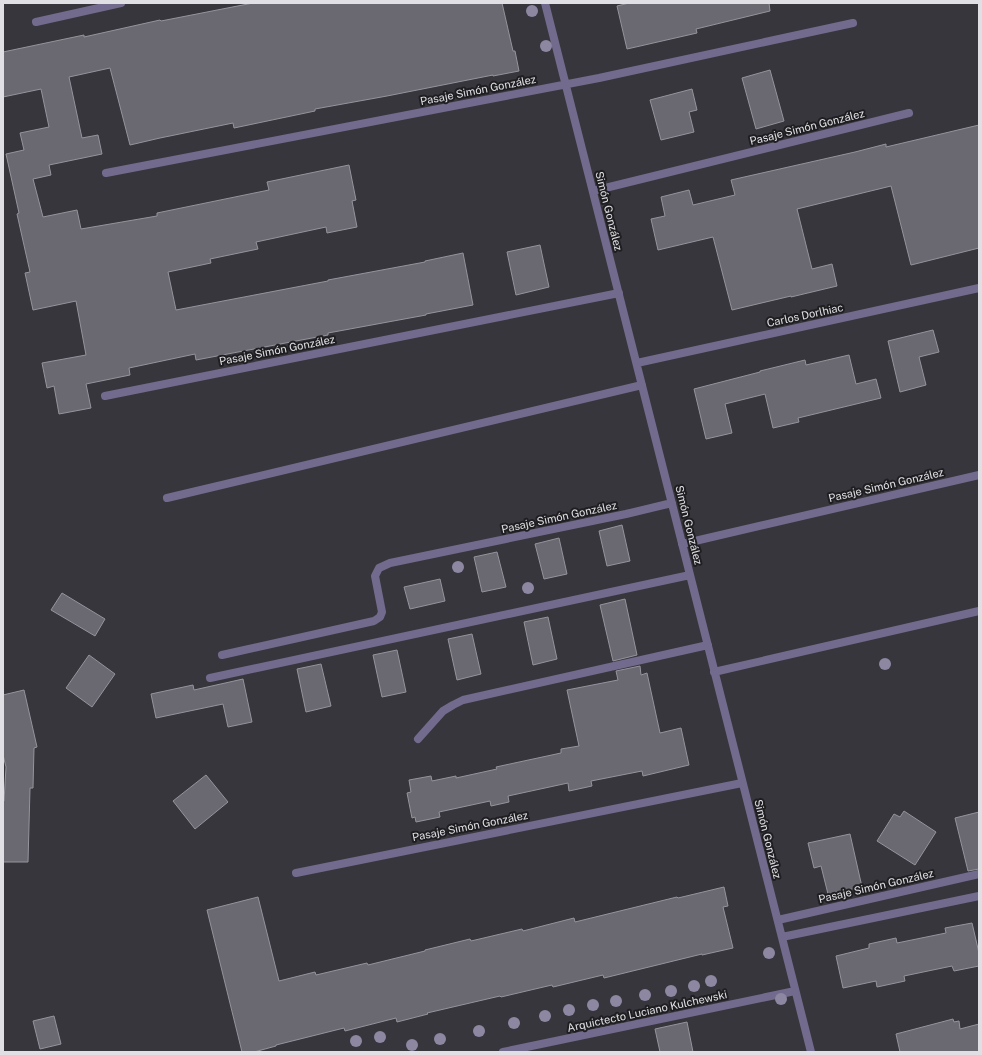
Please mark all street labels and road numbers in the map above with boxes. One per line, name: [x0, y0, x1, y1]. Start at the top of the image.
street label: Pasaje Simón González: [419, 73, 537, 107]
street label: Pasaje Simón González: [748, 107, 866, 147]
street label: Simón González: [593, 170, 625, 252]
street label: Carlos Dorlhiac: [766, 301, 844, 329]
street label: Pasaje Simón González: [218, 333, 336, 367]
street label: Pasaje Simón González: [827, 466, 945, 504]
street label: Simón González: [673, 484, 705, 566]
street label: Pasaje Simón González: [500, 499, 618, 535]
street label: Simón González: [752, 798, 784, 880]
street label: Pasaje Simón González: [411, 809, 529, 843]
street label: Pasaje Simón González: [817, 867, 935, 905]
street label: Arquictecto Luciano Kulchewski: [566, 988, 728, 1034]

